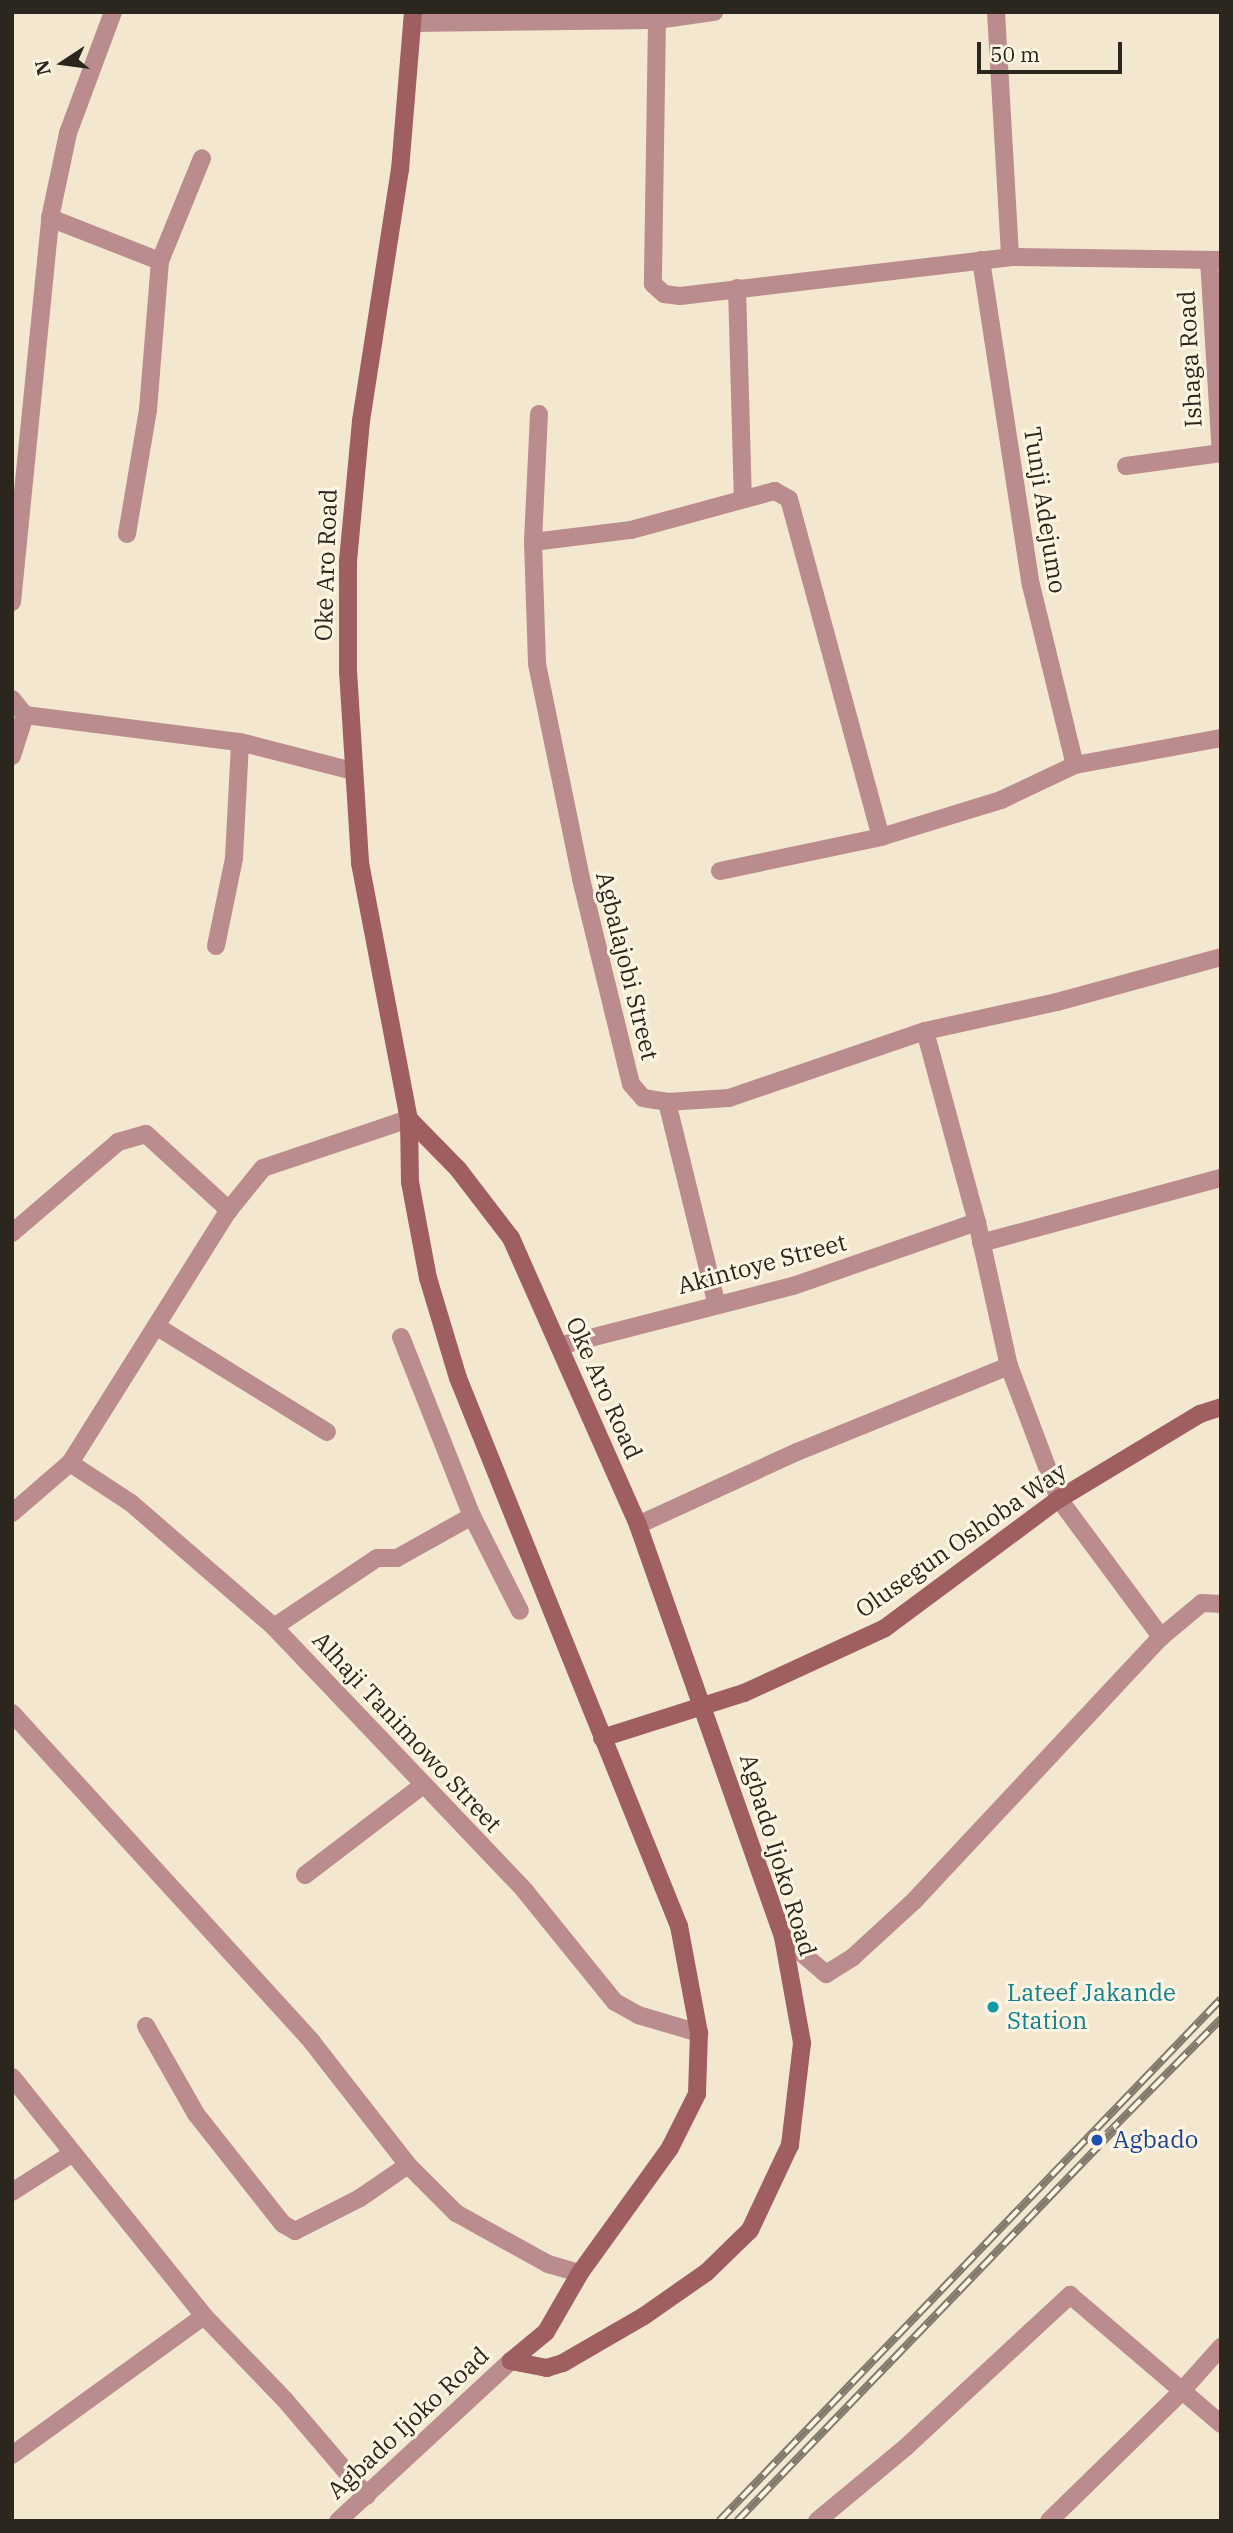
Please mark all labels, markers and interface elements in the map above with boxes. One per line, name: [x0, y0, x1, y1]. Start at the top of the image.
north arrow: [28, 28, 98, 98]
scale bar: [981, 28, 1126, 72]
text: 50 m: [990, 40, 1040, 68]
text: N: [29, 58, 56, 78]
street label: Ishaga Road: [1172, 290, 1208, 428]
street label: Tunji Adejumo: [1018, 425, 1072, 595]
street label: Oke Aro Road: [309, 488, 343, 642]
street label: Agbalajobi Street: [590, 869, 664, 1063]
street label: Akintoye Street: [675, 1228, 849, 1300]
street label: Oke Aro Road: [560, 1312, 648, 1464]
street label: Olusegun Oshoba Way: [850, 1456, 1072, 1624]
street label: Alhaji Tanimowo Street: [307, 1626, 507, 1838]
street label: Agbado Ijoko Road: [734, 1750, 822, 1960]
place label: Lateef Jakande Station: [1007, 1979, 1176, 2035]
marker: Lateef Jakande Station: [985, 1999, 1001, 2015]
place label: Agbado: [1113, 2126, 1198, 2154]
marker: Agbado: [1087, 2130, 1107, 2150]
street label: Agbado Ijoko Road: [321, 2341, 495, 2505]

